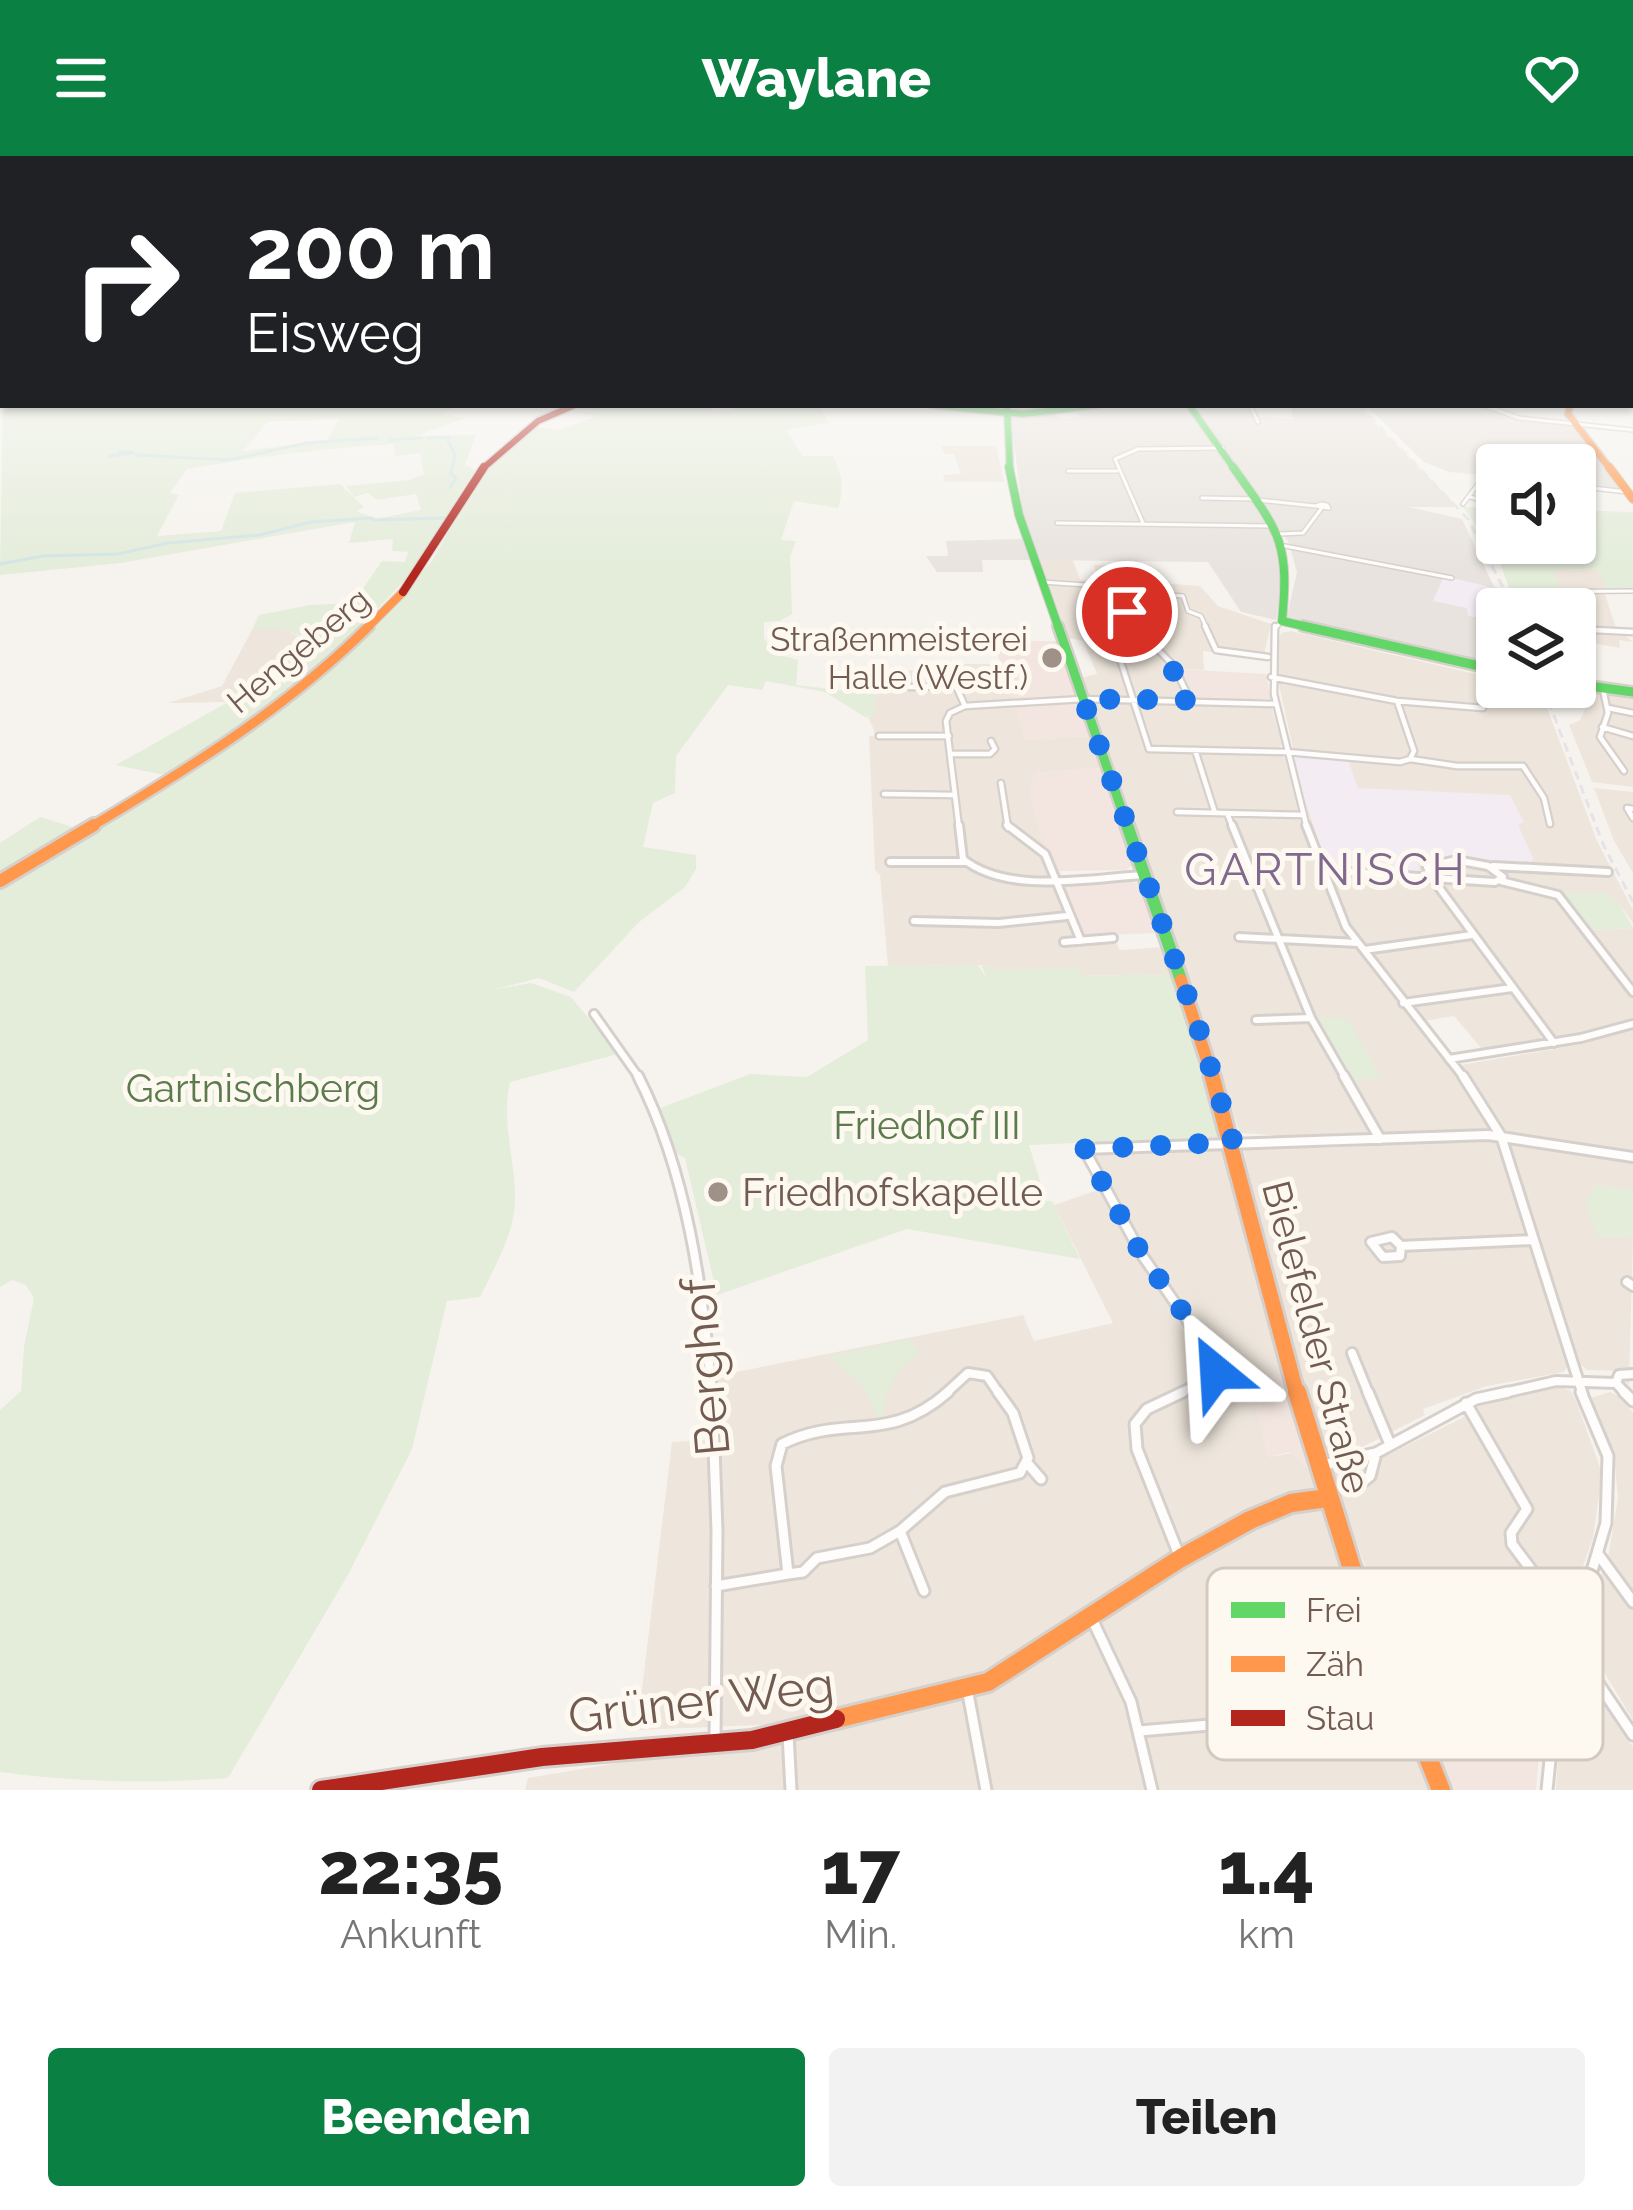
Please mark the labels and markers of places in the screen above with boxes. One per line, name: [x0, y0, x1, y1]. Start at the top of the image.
pin: [1076, 561, 1178, 663]
place label: Straßenmeisterei Halle (Westf.): [770, 620, 1028, 697]
marker: Straßenmeisterei Halle (Westf.): [1039, 645, 1065, 671]
place label: Friedhofskapelle: [742, 1169, 1043, 1215]
marker: Friedhofskapelle: [705, 1179, 731, 1205]

